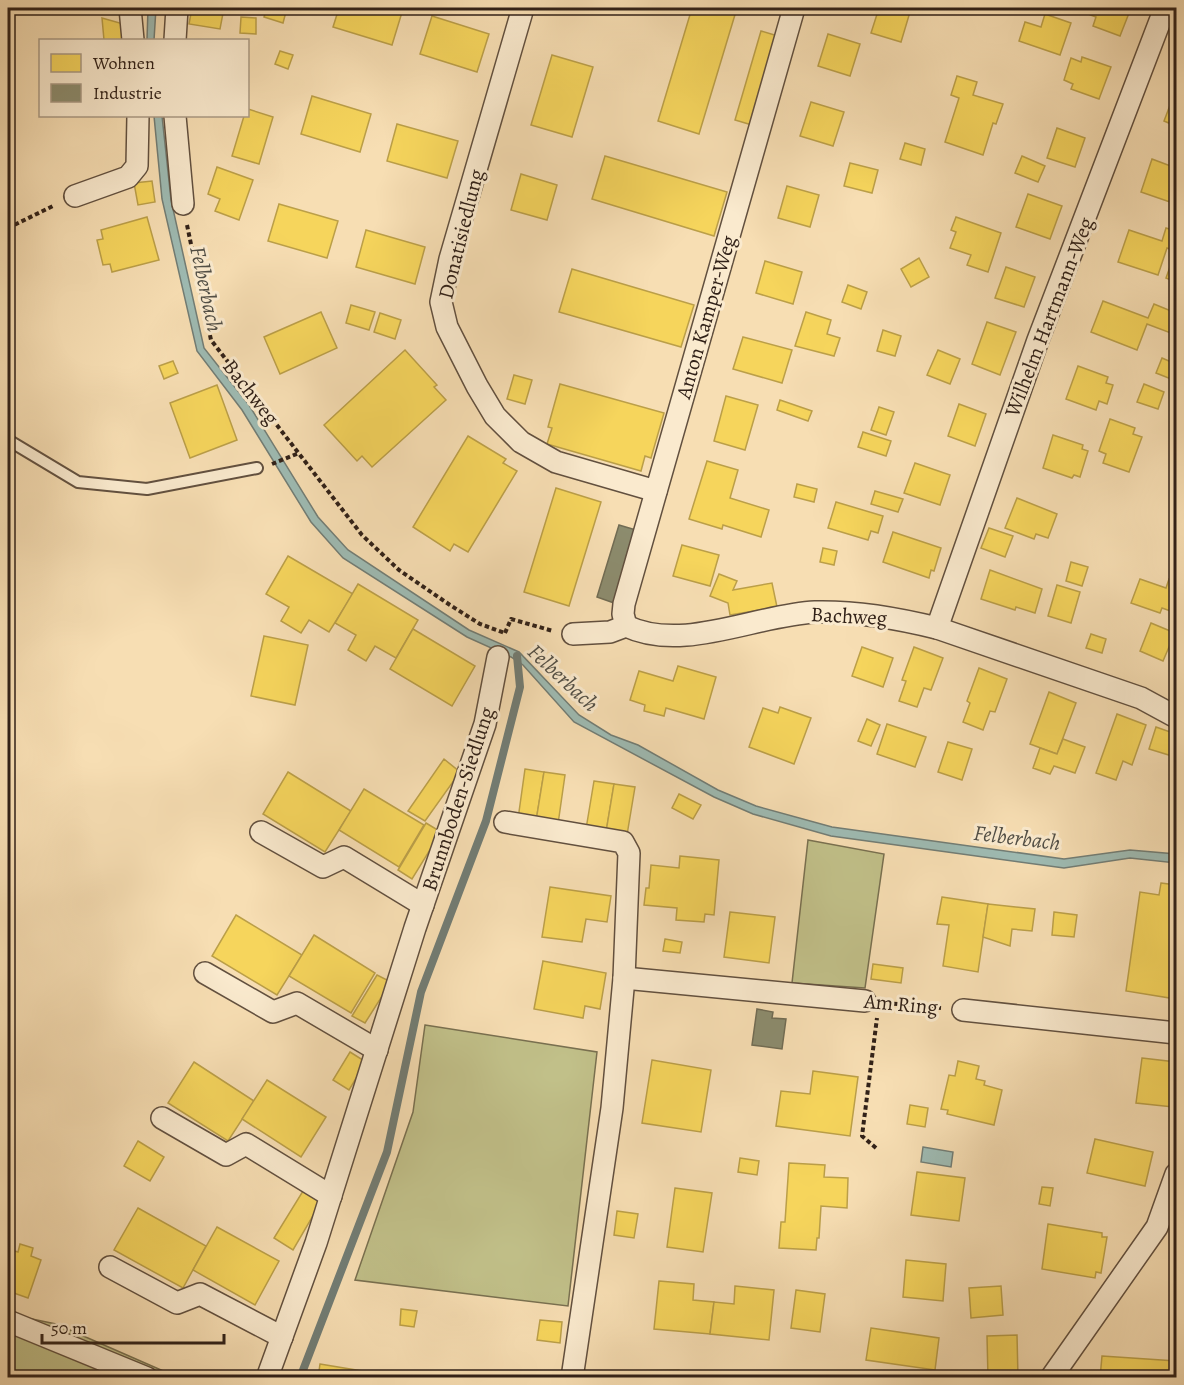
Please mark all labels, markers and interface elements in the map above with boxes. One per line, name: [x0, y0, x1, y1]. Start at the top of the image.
legend: [39, 39, 249, 117]
text: Wohnen: [92, 51, 155, 75]
text: Industrie: [93, 81, 162, 105]
street label: Donatisiedlung: [431, 166, 491, 302]
street label: Wilhelm Hartmann-Weg: [998, 213, 1100, 422]
street label: Anton Kamper-Weg: [669, 232, 743, 403]
water label: Felberbach: [182, 243, 230, 335]
street label: Bachweg: [217, 353, 286, 431]
street label: Bachweg: [810, 600, 888, 632]
water label: Felberbach: [521, 637, 605, 719]
street label: Brunnboden-Siedlung: [415, 703, 501, 895]
water label: Felberbach: [972, 818, 1062, 858]
street label: Am Ring: [862, 987, 940, 1021]
scale bar: [42, 1307, 224, 1345]
text: 50 m: [51, 1316, 87, 1340]

